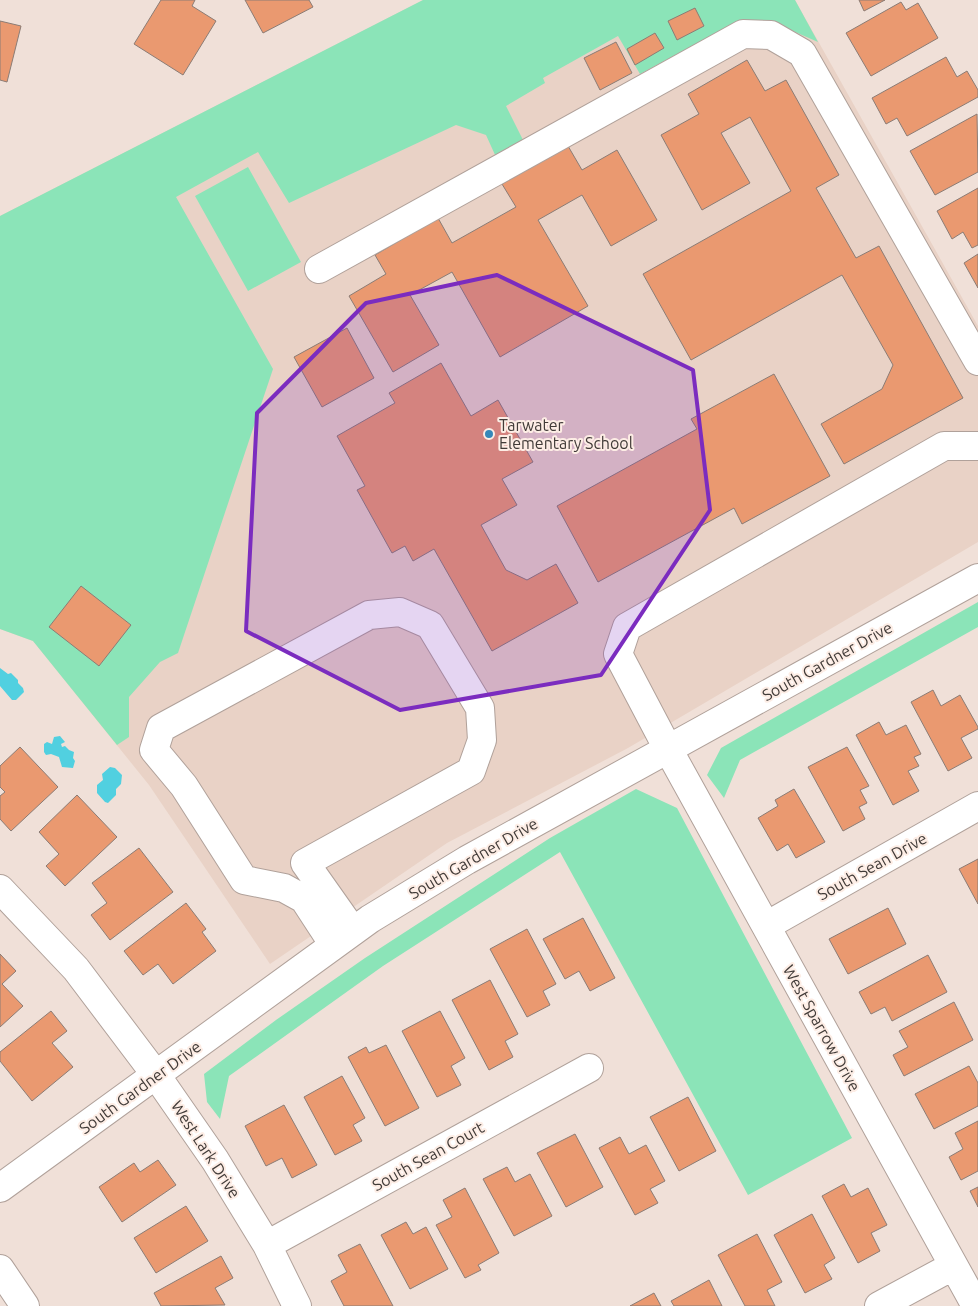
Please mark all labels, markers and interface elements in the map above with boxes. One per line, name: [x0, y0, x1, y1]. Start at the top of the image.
place label: Tarwater Elementary School: [499, 416, 633, 452]
marker: Tarwater Elementary School: [483, 428, 495, 440]
street label: South Gardner Drive: [759, 618, 895, 704]
street label: South Gardner Drive: [405, 814, 541, 902]
street label: South Sean Drive: [814, 829, 930, 903]
street label: West Sparrow Drive: [780, 962, 864, 1094]
street label: South Gardner Drive: [76, 1037, 204, 1137]
street label: West Lark Drive: [168, 1097, 244, 1201]
street label: South Sean Court: [369, 1118, 488, 1194]

